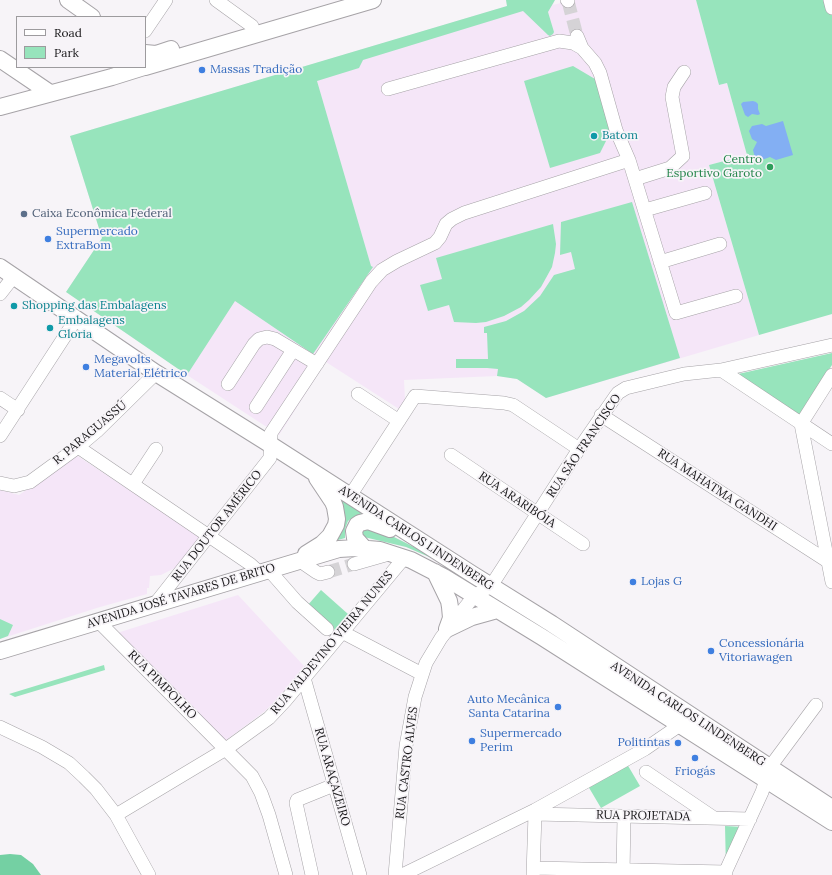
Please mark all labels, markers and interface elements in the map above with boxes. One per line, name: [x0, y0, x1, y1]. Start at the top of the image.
legend: [16, 16, 146, 68]
text: Road: [54, 25, 82, 40]
text: Park: [54, 45, 79, 60]
place label: Massas Tradição: [210, 63, 302, 77]
marker: Massas Tradição: [197, 65, 207, 75]
place label: Batom: [602, 129, 638, 143]
marker: Batom: [589, 131, 599, 141]
place label: Centro Esportivo Garoto: [666, 153, 762, 181]
marker: Centro Esportivo Garoto: [765, 162, 775, 172]
place label: Caixa Econômica Federal: [32, 207, 172, 221]
marker: Caixa Econômica Federal: [19, 209, 29, 219]
place label: Supermercado ExtraBom: [56, 225, 138, 253]
marker: Supermercado ExtraBom: [43, 234, 53, 244]
place label: Shopping das Embalagens: [22, 299, 167, 313]
marker: Shopping das Embalagens: [9, 301, 19, 311]
place label: Embalagens Gloria: [58, 314, 125, 342]
marker: Embalagens Gloria: [45, 323, 55, 333]
place label: Megavolts Material Elétrico: [94, 353, 187, 381]
marker: Megavolts Material Elétrico: [81, 362, 91, 372]
street label: RUA SÃO FRANCISCO: [544, 391, 624, 501]
street label: R. PARAGUASSÚ: [50, 398, 130, 468]
street label: RUA MAHATMA GANDHI: [655, 446, 779, 534]
street label: RUA DOUTOR AMÉRICO: [169, 467, 265, 585]
street label: RUA ARARIBÓIA: [476, 469, 558, 531]
street label: AVENIDA CARLOS LINDENBERG: [336, 483, 496, 593]
street label: AVENIDA JOSÉ TAVARES DE BRITO: [85, 560, 277, 632]
street label: RUA VALDEVINO VIEIRA NUNES: [268, 569, 396, 717]
place label: Lojas G: [641, 575, 682, 589]
marker: Lojas G: [628, 577, 638, 587]
place label: Concessionária Vitoriawagen: [719, 637, 804, 665]
marker: Concessionária Vitoriawagen: [706, 646, 716, 656]
street label: RUA PIMPOLHO: [125, 648, 199, 722]
street label: AVENIDA CARLOS LINDENBERG: [608, 659, 768, 769]
place label: Auto Mecânica Santa Catarina: [467, 693, 550, 721]
marker: Auto Mecânica Santa Catarina: [553, 702, 563, 712]
street label: RUA CASTRO ALVES: [393, 706, 421, 820]
street label: RUA ARAÇAZEIRO: [311, 726, 353, 828]
place label: Supermercado Perim: [480, 727, 562, 755]
marker: Supermercado Perim: [467, 736, 477, 746]
place label: Politintas: [617, 736, 670, 750]
marker: Politintas: [673, 738, 683, 748]
marker: Friogás: [690, 753, 700, 763]
place label: Friogás: [675, 765, 715, 779]
street label: RUA PROJETADA: [596, 808, 690, 824]

